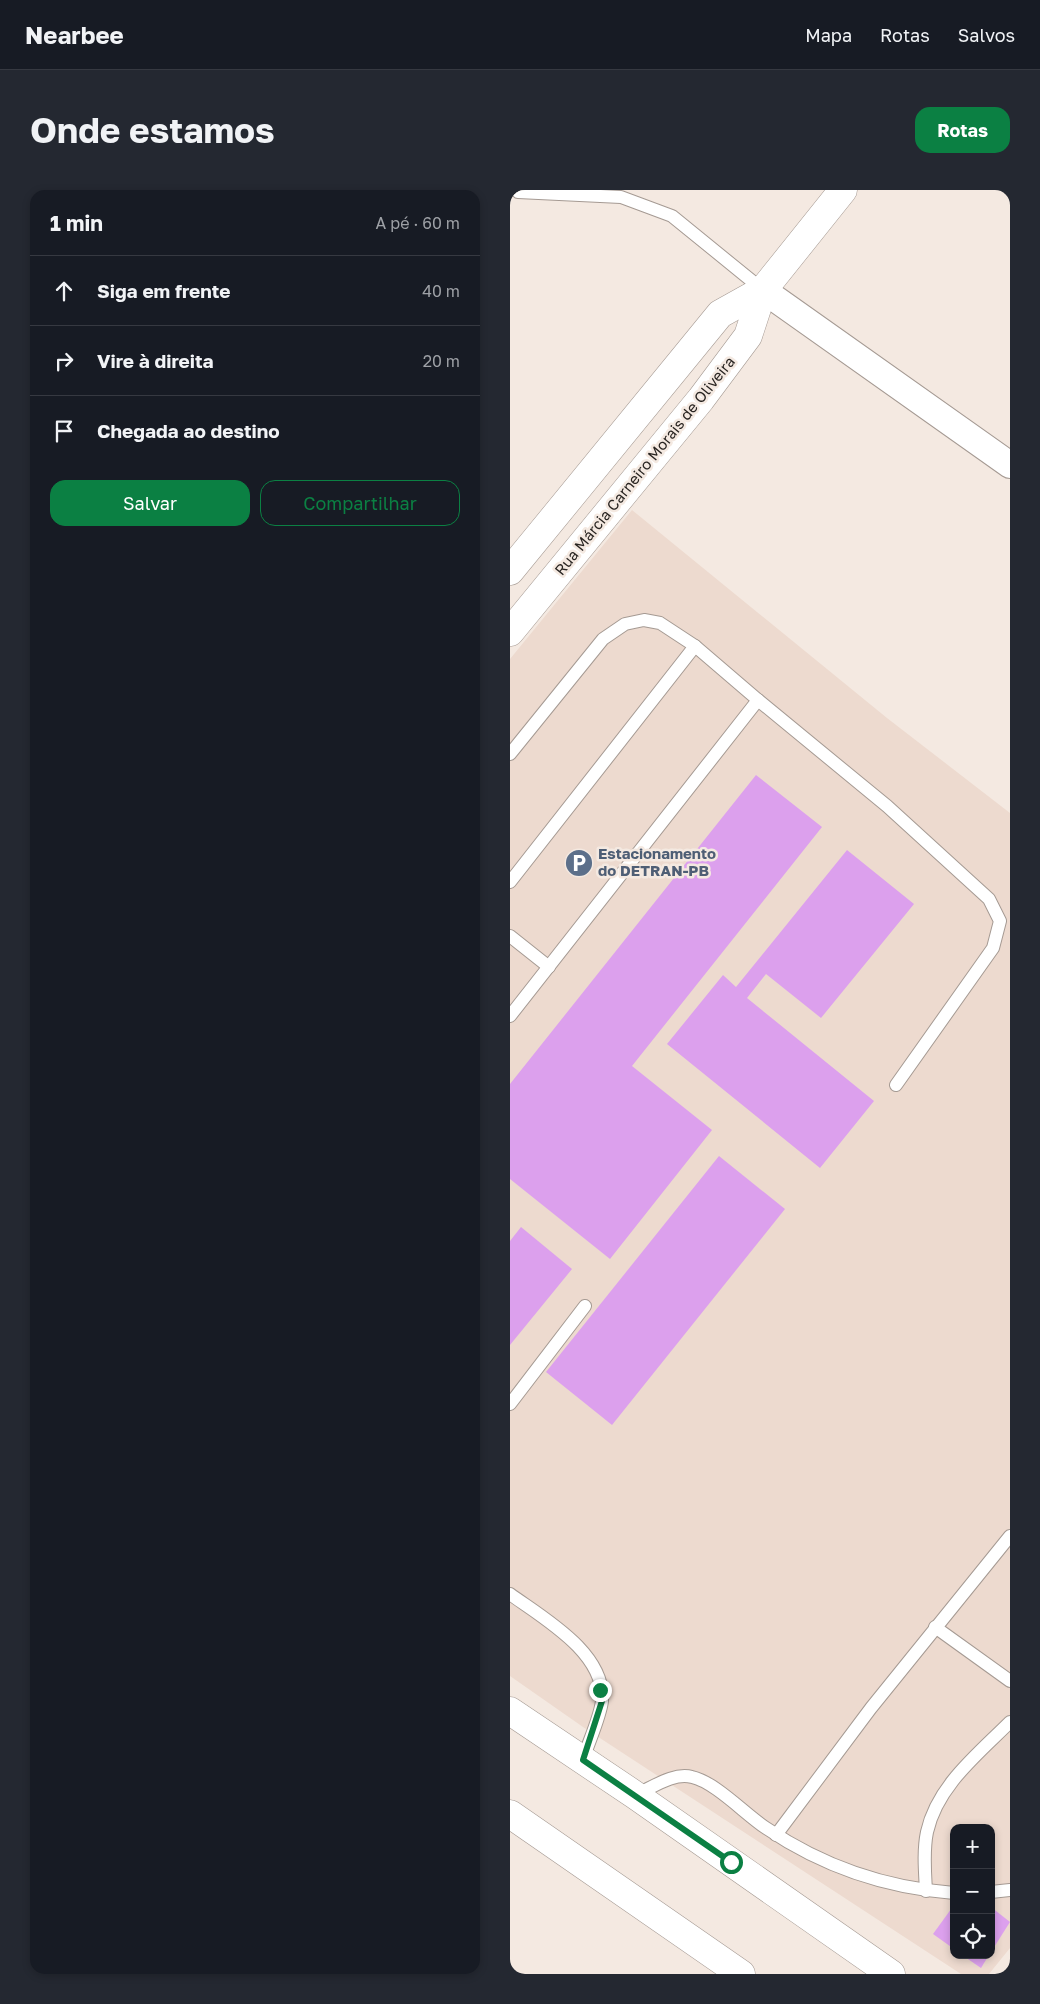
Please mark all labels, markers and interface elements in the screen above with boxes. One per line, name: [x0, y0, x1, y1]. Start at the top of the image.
text: Nearbee: [25, 20, 124, 49]
text: Mapa: [805, 24, 852, 46]
text: Rotas: [880, 24, 930, 46]
text: Salvos: [958, 24, 1015, 46]
button: Rotas: [915, 107, 1010, 153]
text: Onde estamos: [30, 109, 275, 151]
text: 1 min: [50, 210, 103, 236]
text: A pé · 60 m: [376, 213, 460, 233]
icon: ahead: [50, 277, 78, 305]
text: Siga em frente: [97, 279, 231, 302]
text: 40 m: [422, 281, 460, 301]
icon: right: [50, 347, 78, 375]
text: Vire à direita: [97, 349, 214, 372]
text: 20 m: [423, 351, 460, 371]
street label: Rua Márcia Carneiro Morais de Oliveira: [550, 352, 738, 578]
icon: arrive: [50, 417, 78, 445]
text: Chegada ao destino: [97, 419, 280, 442]
button: Salvar: [50, 480, 250, 526]
button: Compartilhar: [260, 480, 460, 526]
place label: Estacionamento do DETRAN-PB: [598, 844, 716, 879]
parking icon: Estacionamento do DETRAN-PB: [564, 848, 594, 878]
route end: [589, 1679, 612, 1702]
map controls: [950, 1824, 995, 1959]
button: +: [950, 1824, 995, 1869]
route start: [720, 1851, 743, 1874]
button: −: [950, 1869, 995, 1914]
button: locate: [950, 1914, 995, 1959]

